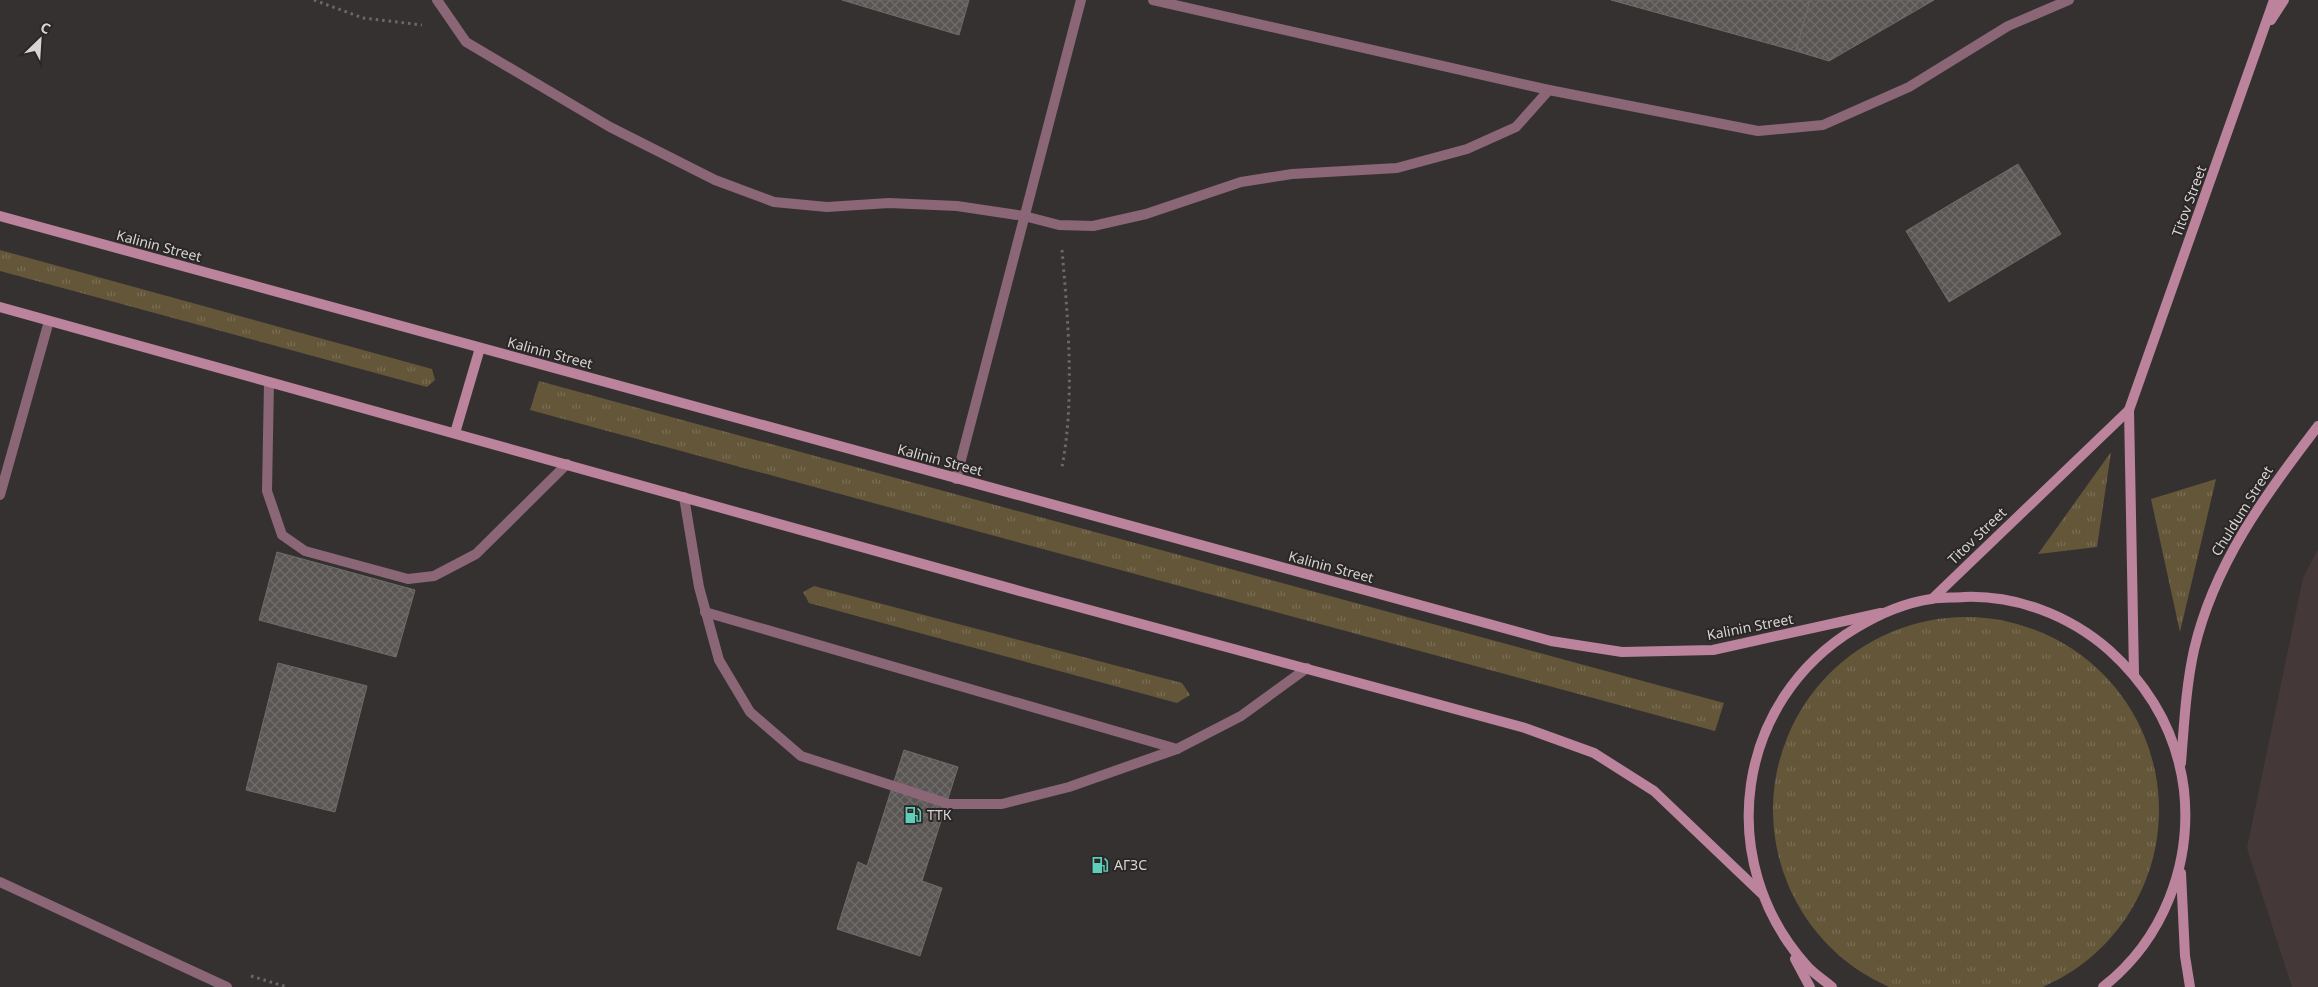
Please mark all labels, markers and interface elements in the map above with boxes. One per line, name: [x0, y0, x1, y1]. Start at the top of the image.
north arrow: [15, 15, 65, 65]
text: С: [38, 17, 54, 38]
street label: Titov Street: [2167, 163, 2210, 239]
street label: Kalinin Street: [114, 225, 204, 266]
street label: Kalinin Street: [505, 332, 595, 373]
street label: Kalinin Street: [895, 439, 985, 480]
street label: Chuldum Street: [2206, 462, 2277, 559]
street label: Titov Street: [1943, 503, 2010, 568]
street label: Kalinin Street: [1286, 546, 1376, 587]
street label: Kalinin Street: [1705, 609, 1795, 644]
fuel station icon: ТТК: [903, 805, 923, 825]
place label: ТТК: [927, 805, 952, 824]
fuel station icon: АГЗС: [1090, 855, 1110, 875]
place label: АГЗС: [1114, 855, 1147, 874]

